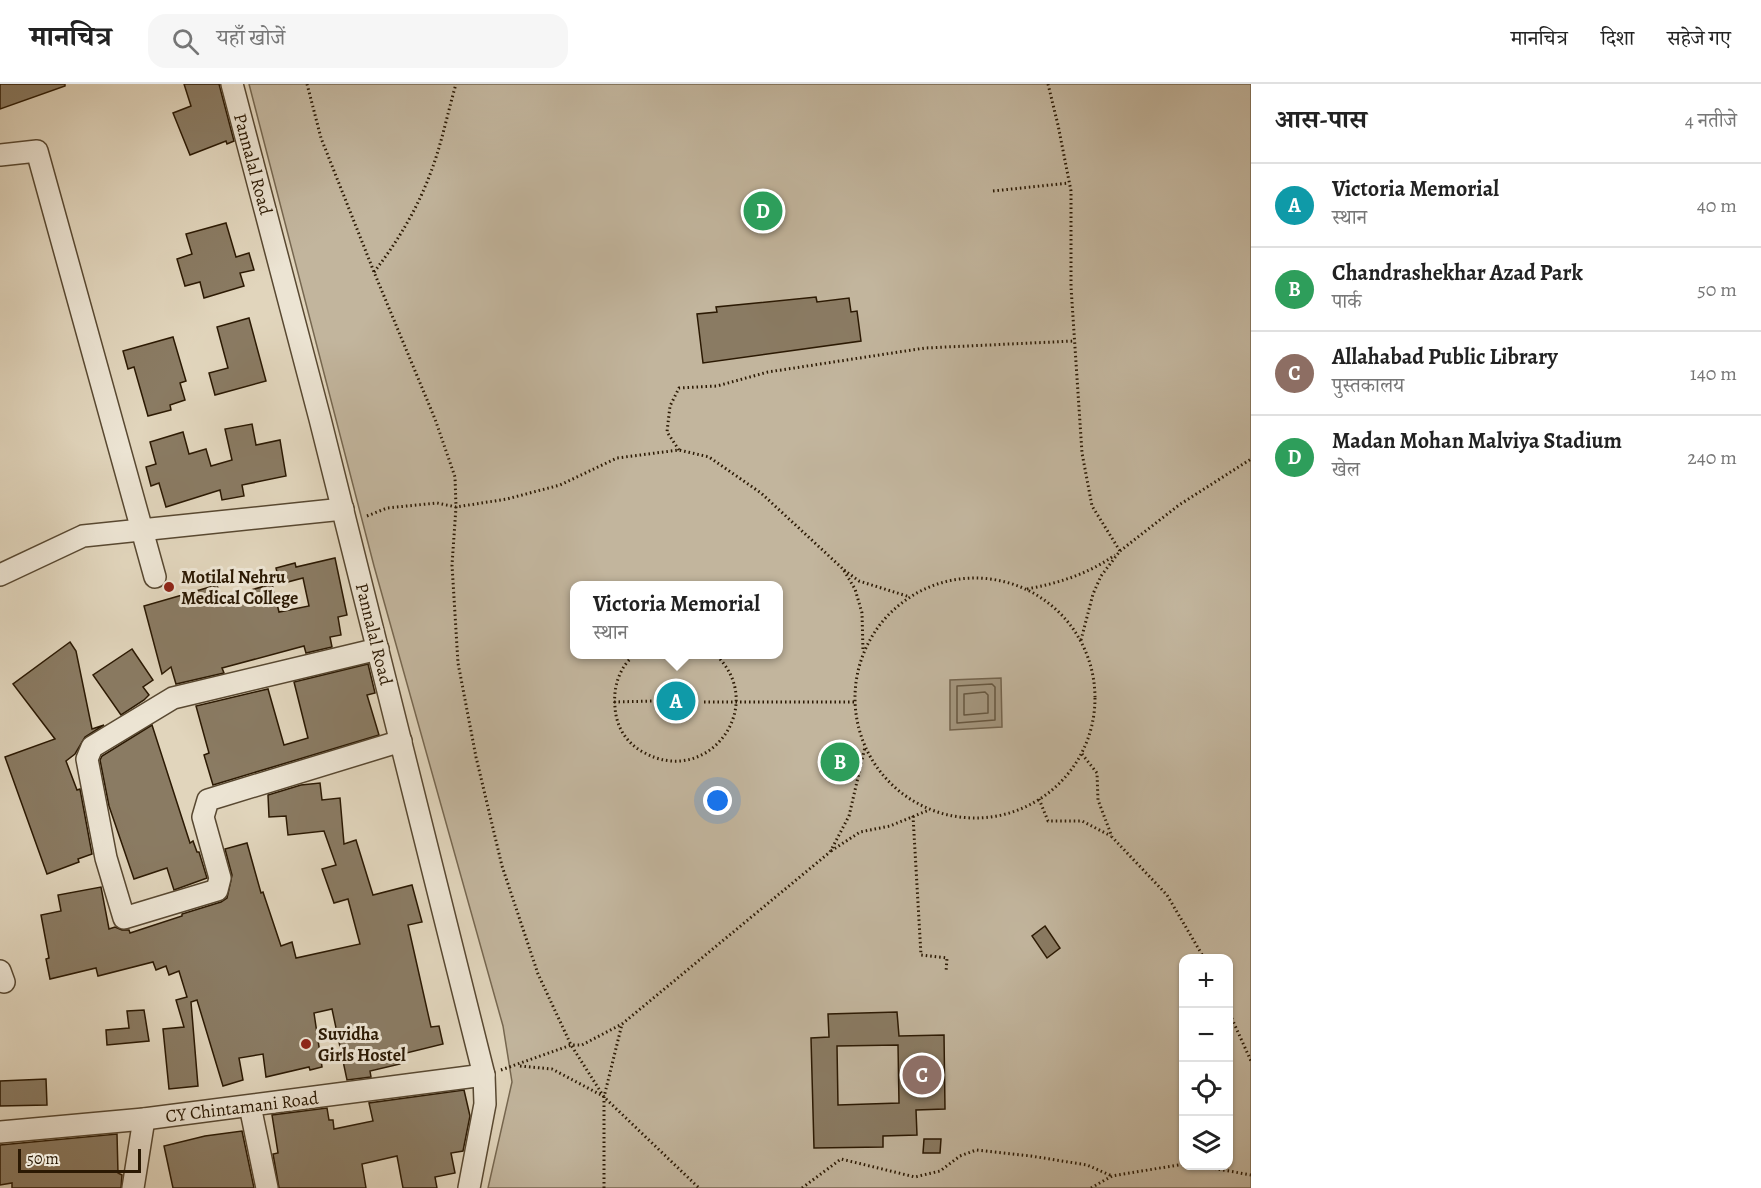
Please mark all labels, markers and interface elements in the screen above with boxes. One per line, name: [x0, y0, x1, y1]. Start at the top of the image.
search box: [148, 14, 568, 68]
text: मानचित्र: [30, 18, 112, 56]
text: यहाँ खोजें: [217, 23, 285, 53]
text: मानचित्र: [1511, 24, 1568, 52]
text: दिशा: [1601, 24, 1634, 52]
text: सहेजे गए: [1667, 24, 1731, 52]
icon: search: [169, 25, 202, 58]
text: आस-पास: [1275, 102, 1367, 137]
text: 4 नतीजे: [1685, 107, 1737, 134]
street label: Pannalal Road: [228, 111, 278, 218]
text: Victoria Memorial: [1332, 174, 1499, 204]
pin: D: [744, 188, 783, 234]
text: A: [1288, 192, 1301, 219]
text: 40 m: [1697, 192, 1737, 219]
text: स्थान: [1332, 204, 1367, 231]
text: Chandrashekhar Azad Park: [1332, 258, 1583, 288]
text: B: [1288, 276, 1301, 303]
text: 50 m: [1697, 276, 1737, 303]
text: पार्क: [1332, 288, 1361, 315]
text: Allahabad Public Library: [1332, 342, 1558, 372]
text: C: [1288, 360, 1301, 387]
text: 140 m: [1690, 360, 1737, 387]
text: पुस्तकालय: [1332, 372, 1404, 399]
text: Madan Mohan Malviya Stadium: [1332, 426, 1622, 456]
text: D: [1288, 444, 1301, 471]
text: 240 m: [1687, 444, 1737, 471]
text: खेल: [1332, 456, 1360, 483]
place label: Motilal Nehru Medical College: [181, 565, 298, 610]
marker: Motilal Nehru Medical College: [162, 580, 176, 594]
street label: Pannalal Road: [350, 581, 398, 688]
popup: [570, 581, 783, 659]
text: Victoria Memorial: [593, 589, 760, 619]
text: स्थान: [593, 619, 628, 646]
pin: A: [656, 678, 696, 724]
pin: B: [820, 740, 860, 784]
your location: [703, 786, 732, 815]
map controls: [1179, 954, 1233, 1170]
button: +: [1179, 954, 1233, 1008]
button: −: [1179, 1008, 1233, 1062]
place label: Suvidha Girls Hostel: [318, 1022, 406, 1067]
marker: Suvidha Girls Hostel: [299, 1037, 313, 1051]
pin: C: [902, 1052, 942, 1098]
button: locate: [1179, 1062, 1233, 1116]
street label: CY Chintamani Road: [164, 1086, 320, 1128]
button: layers: [1179, 1116, 1233, 1170]
scale bar: [18, 1146, 141, 1174]
text: 50 m: [27, 1148, 59, 1170]

